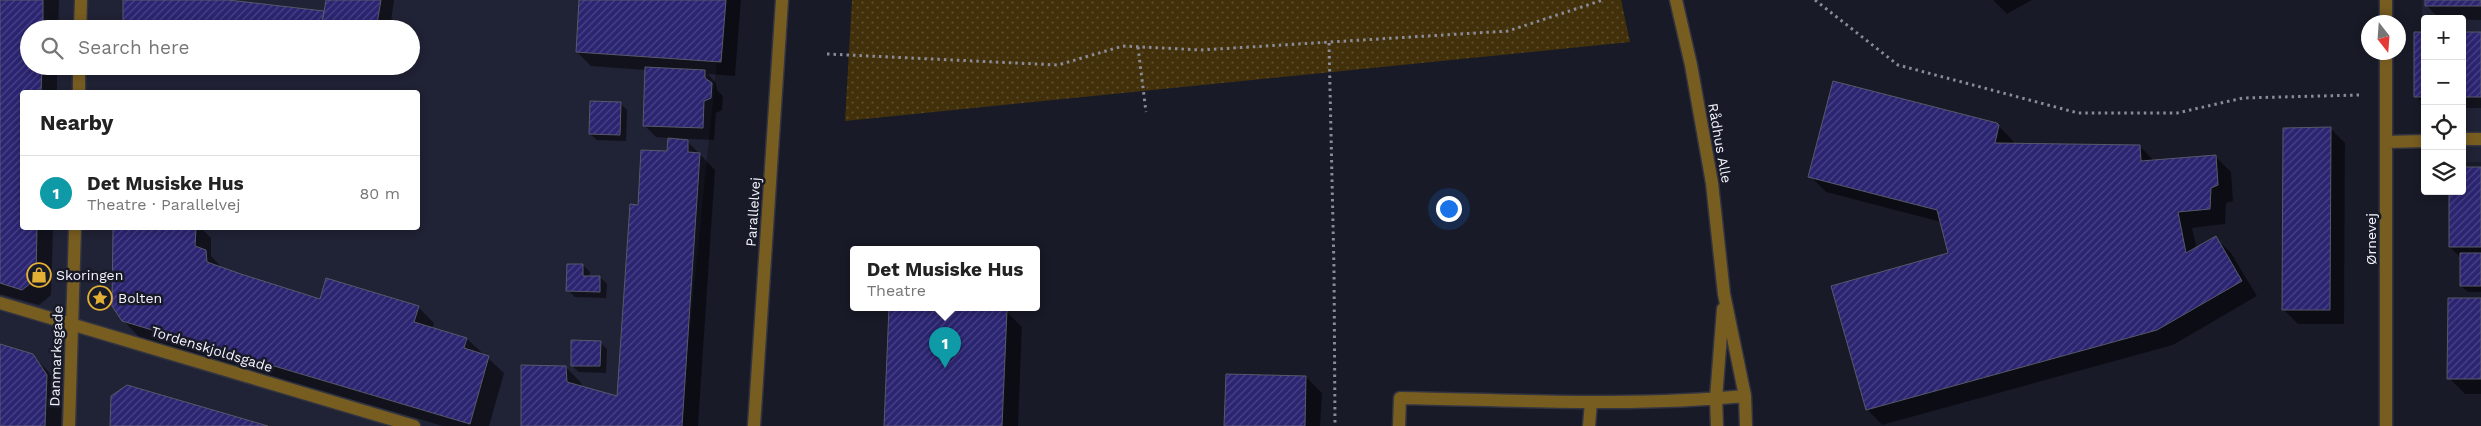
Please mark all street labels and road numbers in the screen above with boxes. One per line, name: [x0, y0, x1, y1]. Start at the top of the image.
street label: Rådhus Alle: [1705, 102, 1735, 184]
street label: Parallelvej: [743, 177, 763, 247]
street label: Ørnevej: [2363, 213, 2379, 265]
street label: Danmarksgade: [46, 305, 66, 407]
street label: Tordenskjoldsgade: [149, 323, 275, 375]

